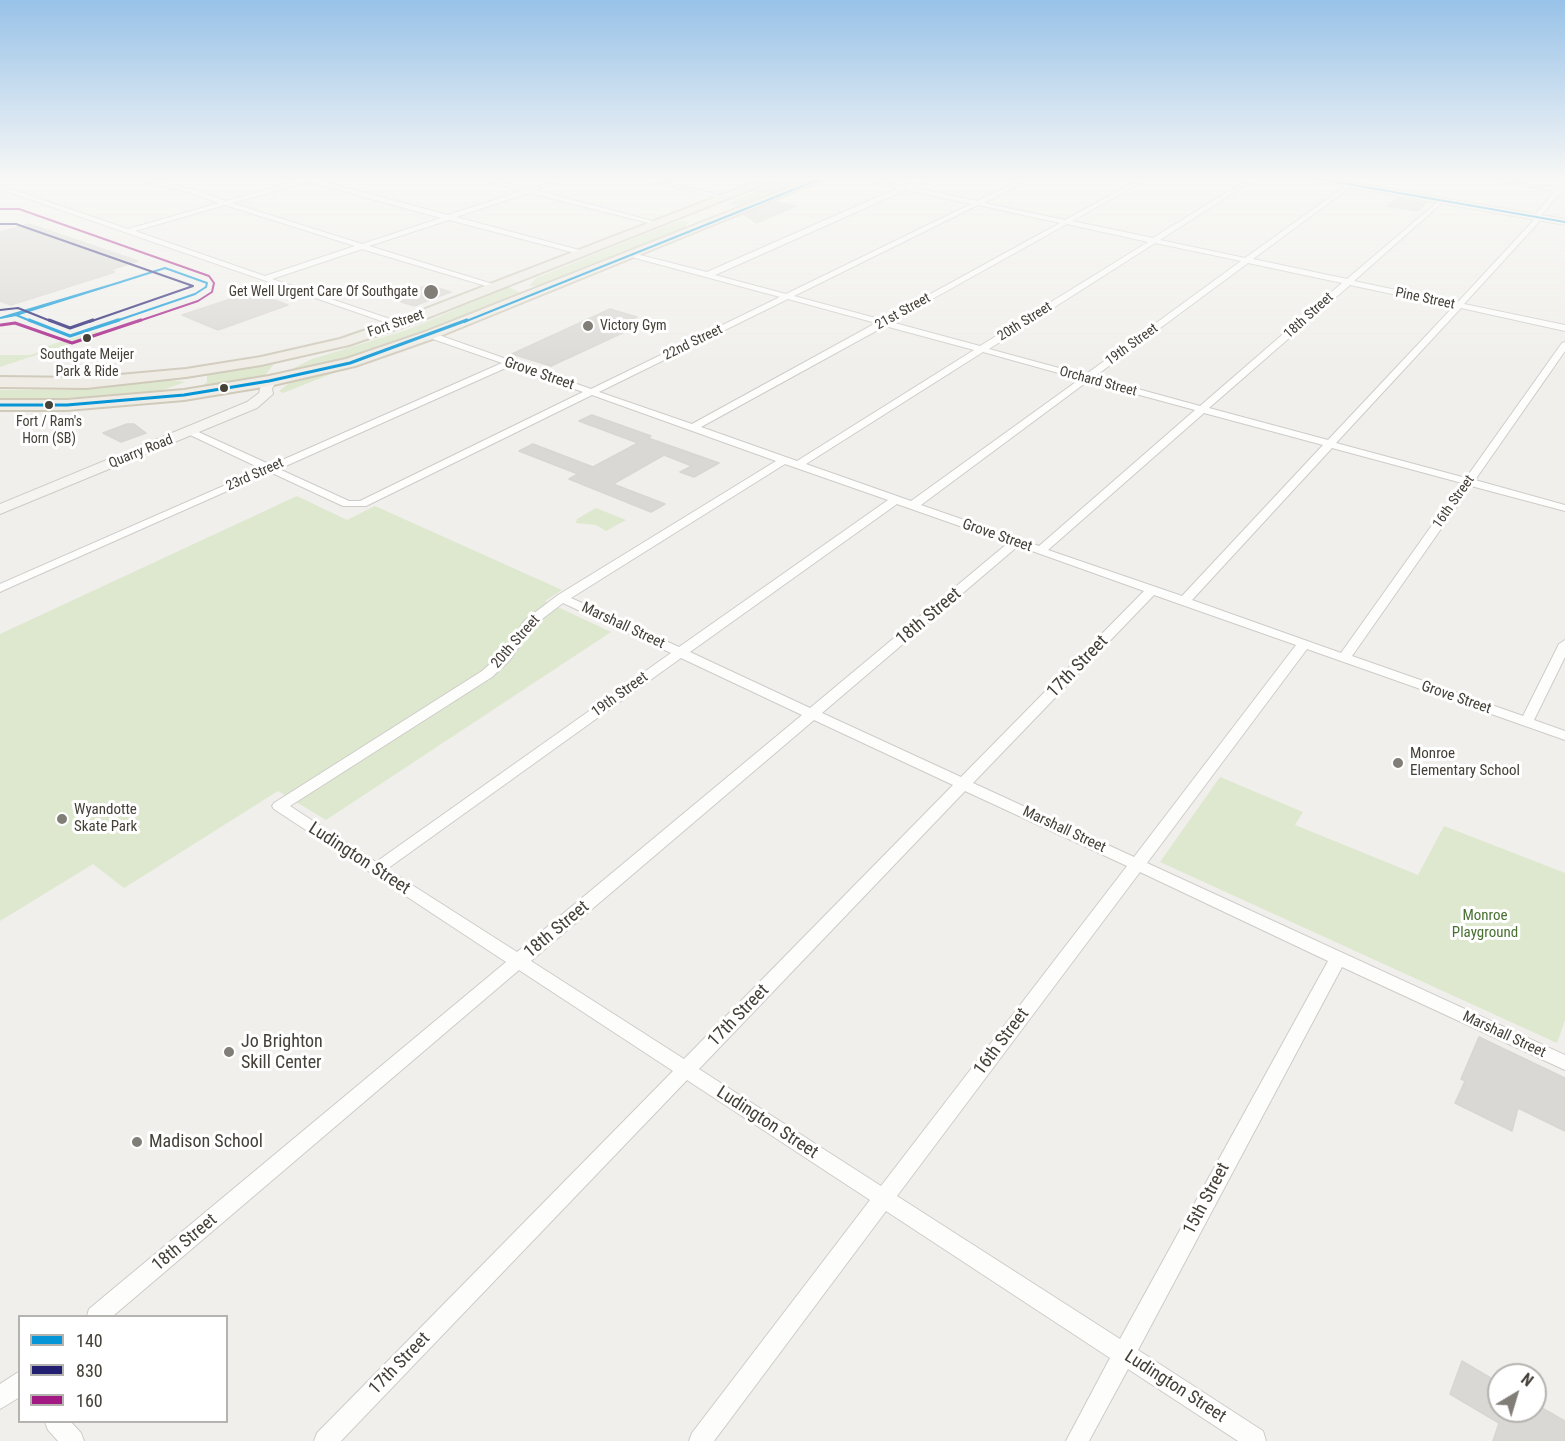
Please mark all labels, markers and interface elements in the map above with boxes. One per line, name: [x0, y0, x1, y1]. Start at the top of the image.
marker: Get Well Urgent Care Of Southgate: [422, 283, 440, 301]
place label: Get Well Urgent Care Of Southgate: [229, 284, 418, 300]
street label: Pine Street: [1394, 285, 1456, 313]
street label: 18th Street: [1281, 289, 1337, 343]
street label: 21st Street: [873, 290, 933, 334]
street label: 20th Street: [995, 299, 1055, 345]
street label: Fort Street: [366, 307, 426, 341]
place label: Victory Gym: [600, 318, 667, 334]
marker: Victory Gym: [581, 319, 595, 333]
street label: 19th Street: [1102, 320, 1162, 370]
street label: 22nd Street: [661, 322, 725, 364]
marker: Southgate Meijer Park & Ride: [81, 332, 93, 344]
place label: Southgate Meijer Park & Ride: [40, 347, 134, 380]
street label: Grove Street: [502, 354, 576, 394]
street label: Orchard Street: [1057, 364, 1139, 400]
unlabelled marker: [218, 382, 230, 394]
marker: Fort / Ram's Horn (SB): [43, 399, 55, 411]
place label: Fort / Ram's Horn (SB): [16, 414, 82, 446]
street label: Quarry Road: [106, 432, 176, 472]
street label: 23rd Street: [224, 455, 286, 495]
street label: 16th Street: [1430, 472, 1478, 532]
street label: Grove Street: [960, 516, 1034, 556]
street label: 18th Street: [892, 584, 966, 650]
street label: Marshall Street: [578, 599, 668, 653]
street label: 20th Street: [488, 612, 544, 672]
street label: 17th Street: [1043, 631, 1113, 703]
street label: 19th Street: [588, 669, 652, 721]
street label: Grove Street: [1419, 678, 1493, 718]
place label: Monroe Elementary School: [1410, 745, 1520, 780]
marker: Monroe Elementary School: [1391, 756, 1405, 770]
place label: Wyandotte Skate Park: [74, 801, 137, 836]
street label: Marshall Street: [1019, 803, 1109, 857]
marker: Wyandotte Skate Park: [55, 812, 69, 826]
street label: Ludington Street: [304, 818, 414, 900]
street label: 18th Street: [520, 897, 594, 963]
park label: Monroe Playground: [1452, 907, 1518, 942]
street label: 17th Street: [704, 980, 774, 1052]
street label: 16th Street: [970, 1004, 1034, 1080]
street label: Marshall Street: [1459, 1008, 1549, 1062]
place label: Jo Brighton Skill Center: [241, 1031, 323, 1074]
marker: Jo Brighton Skill Center: [222, 1045, 236, 1059]
street label: Ludington Street: [712, 1082, 822, 1164]
place label: Madison School: [149, 1131, 263, 1153]
marker: Madison School: [130, 1135, 144, 1149]
street label: 15th Street: [1179, 1159, 1235, 1239]
street label: 18th Street: [148, 1210, 222, 1276]
legend: [18, 1315, 228, 1423]
street label: 17th Street: [365, 1328, 435, 1400]
text: 140: [76, 1330, 103, 1351]
street label: Ludington Street: [1120, 1346, 1230, 1428]
text: 830: [76, 1360, 103, 1381]
north arrow: [1487, 1363, 1547, 1423]
text: N: [1517, 1369, 1537, 1390]
text: 160: [76, 1390, 103, 1411]

